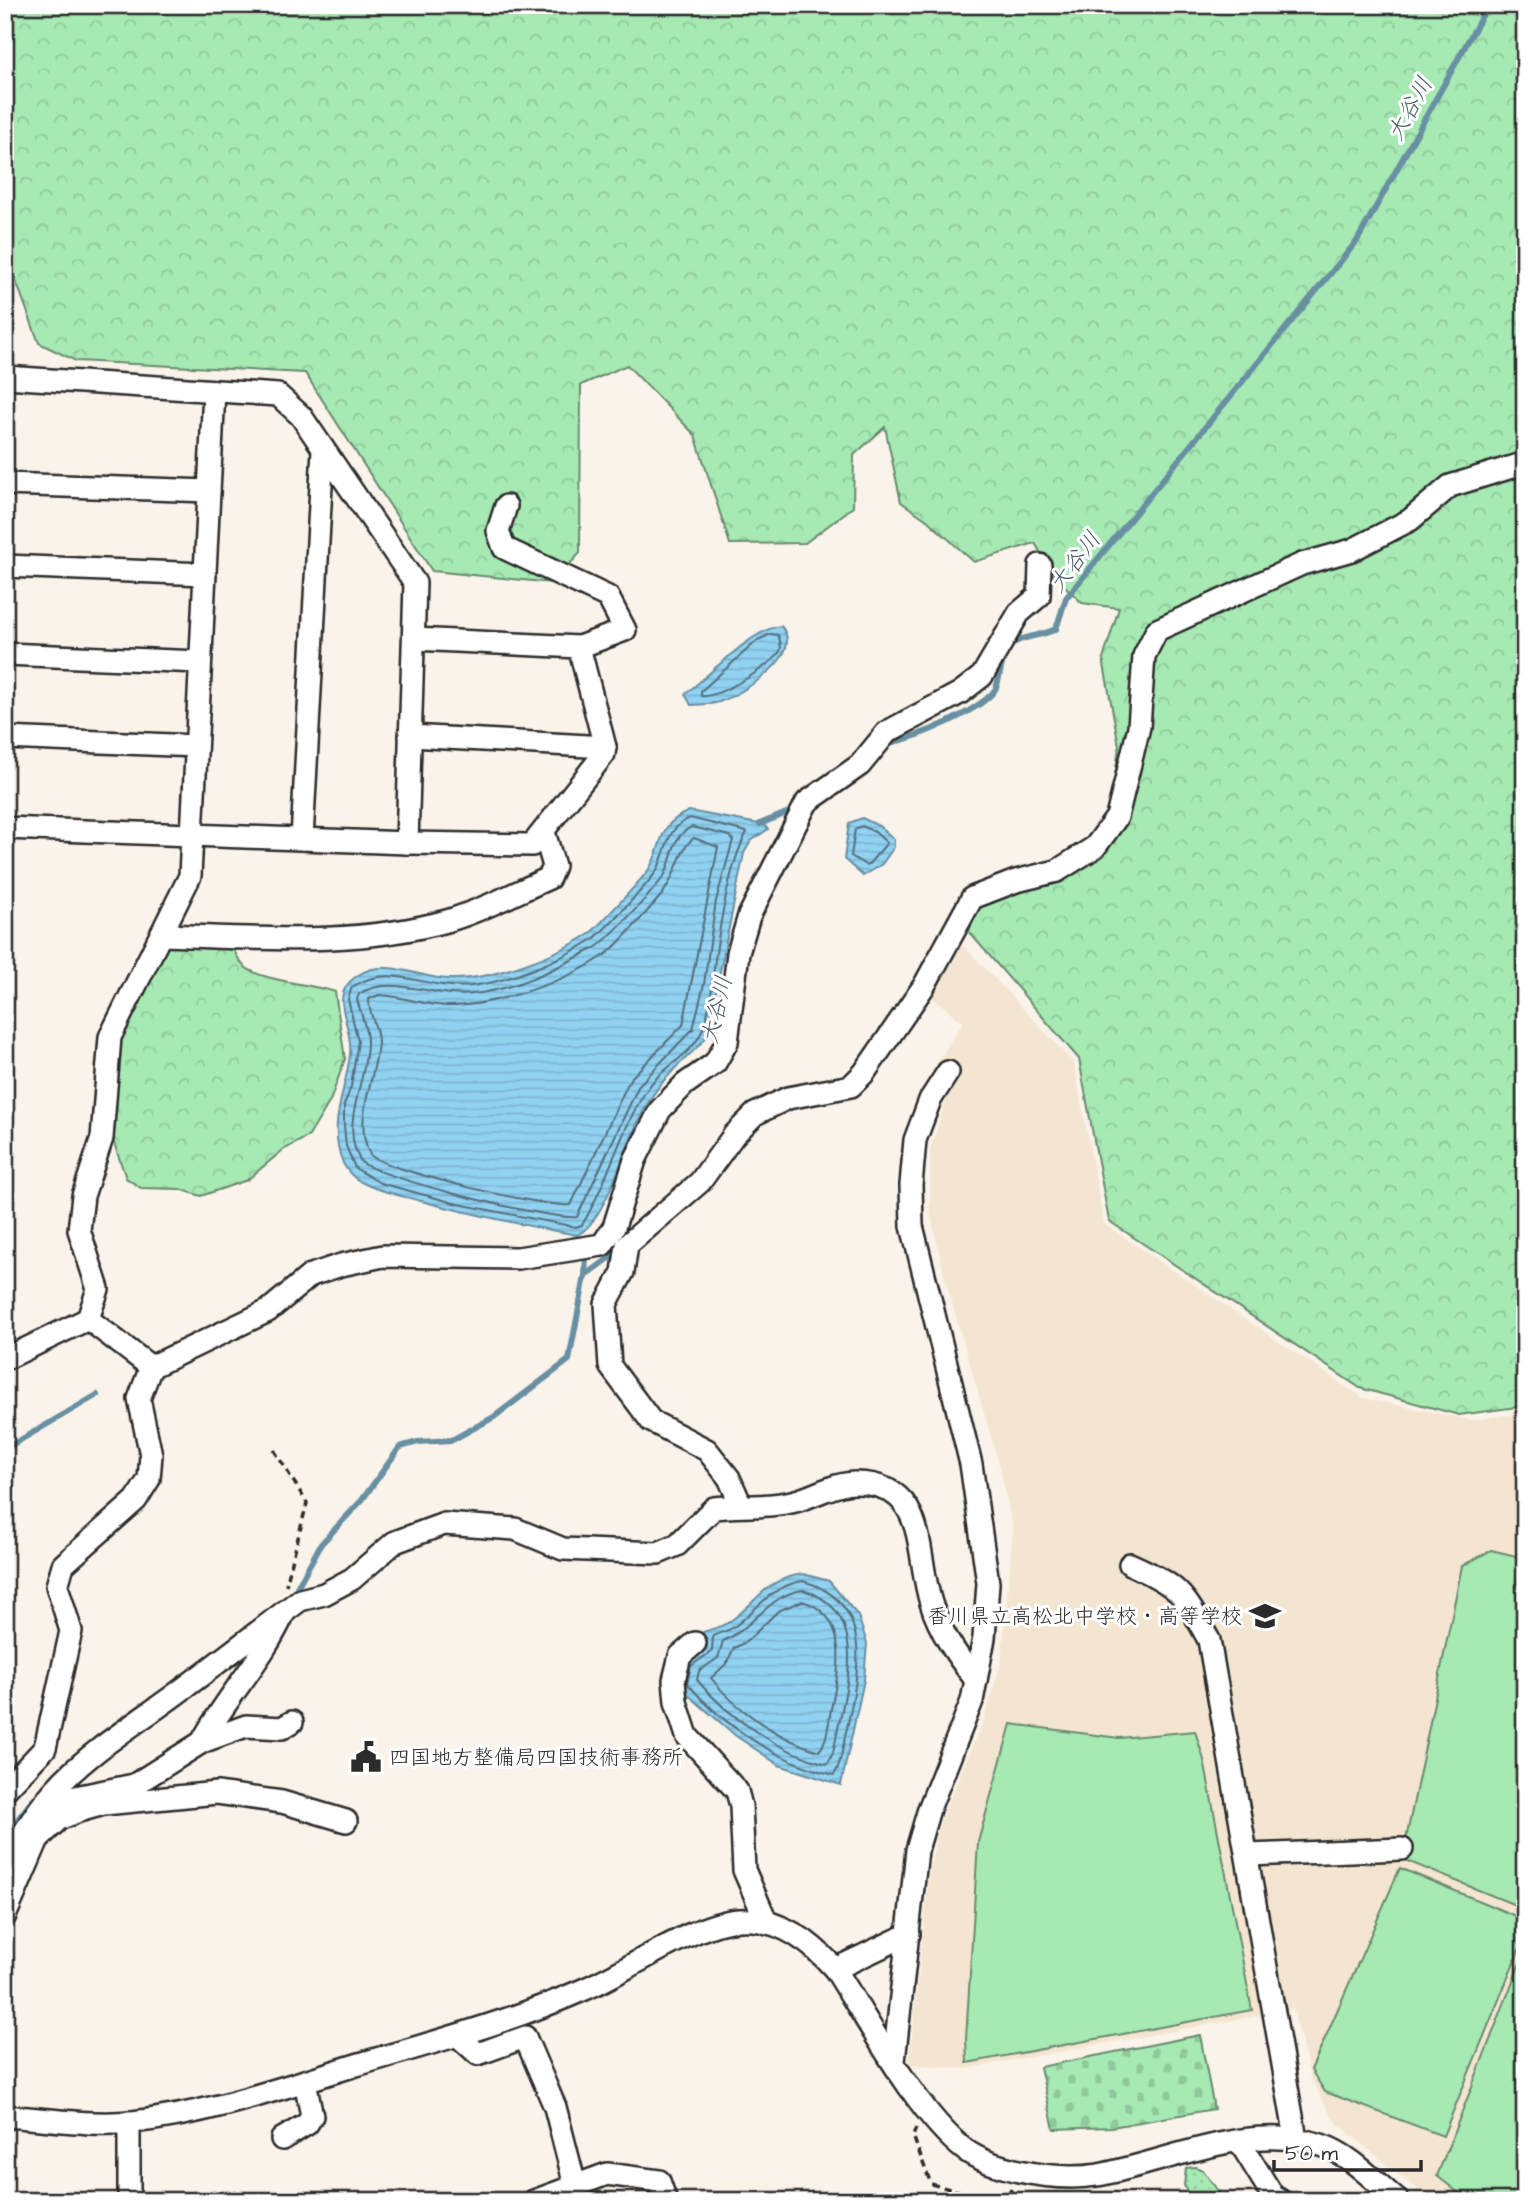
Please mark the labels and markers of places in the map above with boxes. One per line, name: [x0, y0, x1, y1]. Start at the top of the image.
school or university icon: 香川県立高松北中学校・高等学校: [1248, 1599, 1282, 1633]
place label: 香川県立高松北中学校・高等学校: [927, 1602, 1242, 1631]
public building icon: 四国地方整備局四国技術事務所: [349, 1740, 383, 1774]
place label: 四国地方整備局四国技術事務所: [389, 1743, 683, 1772]

